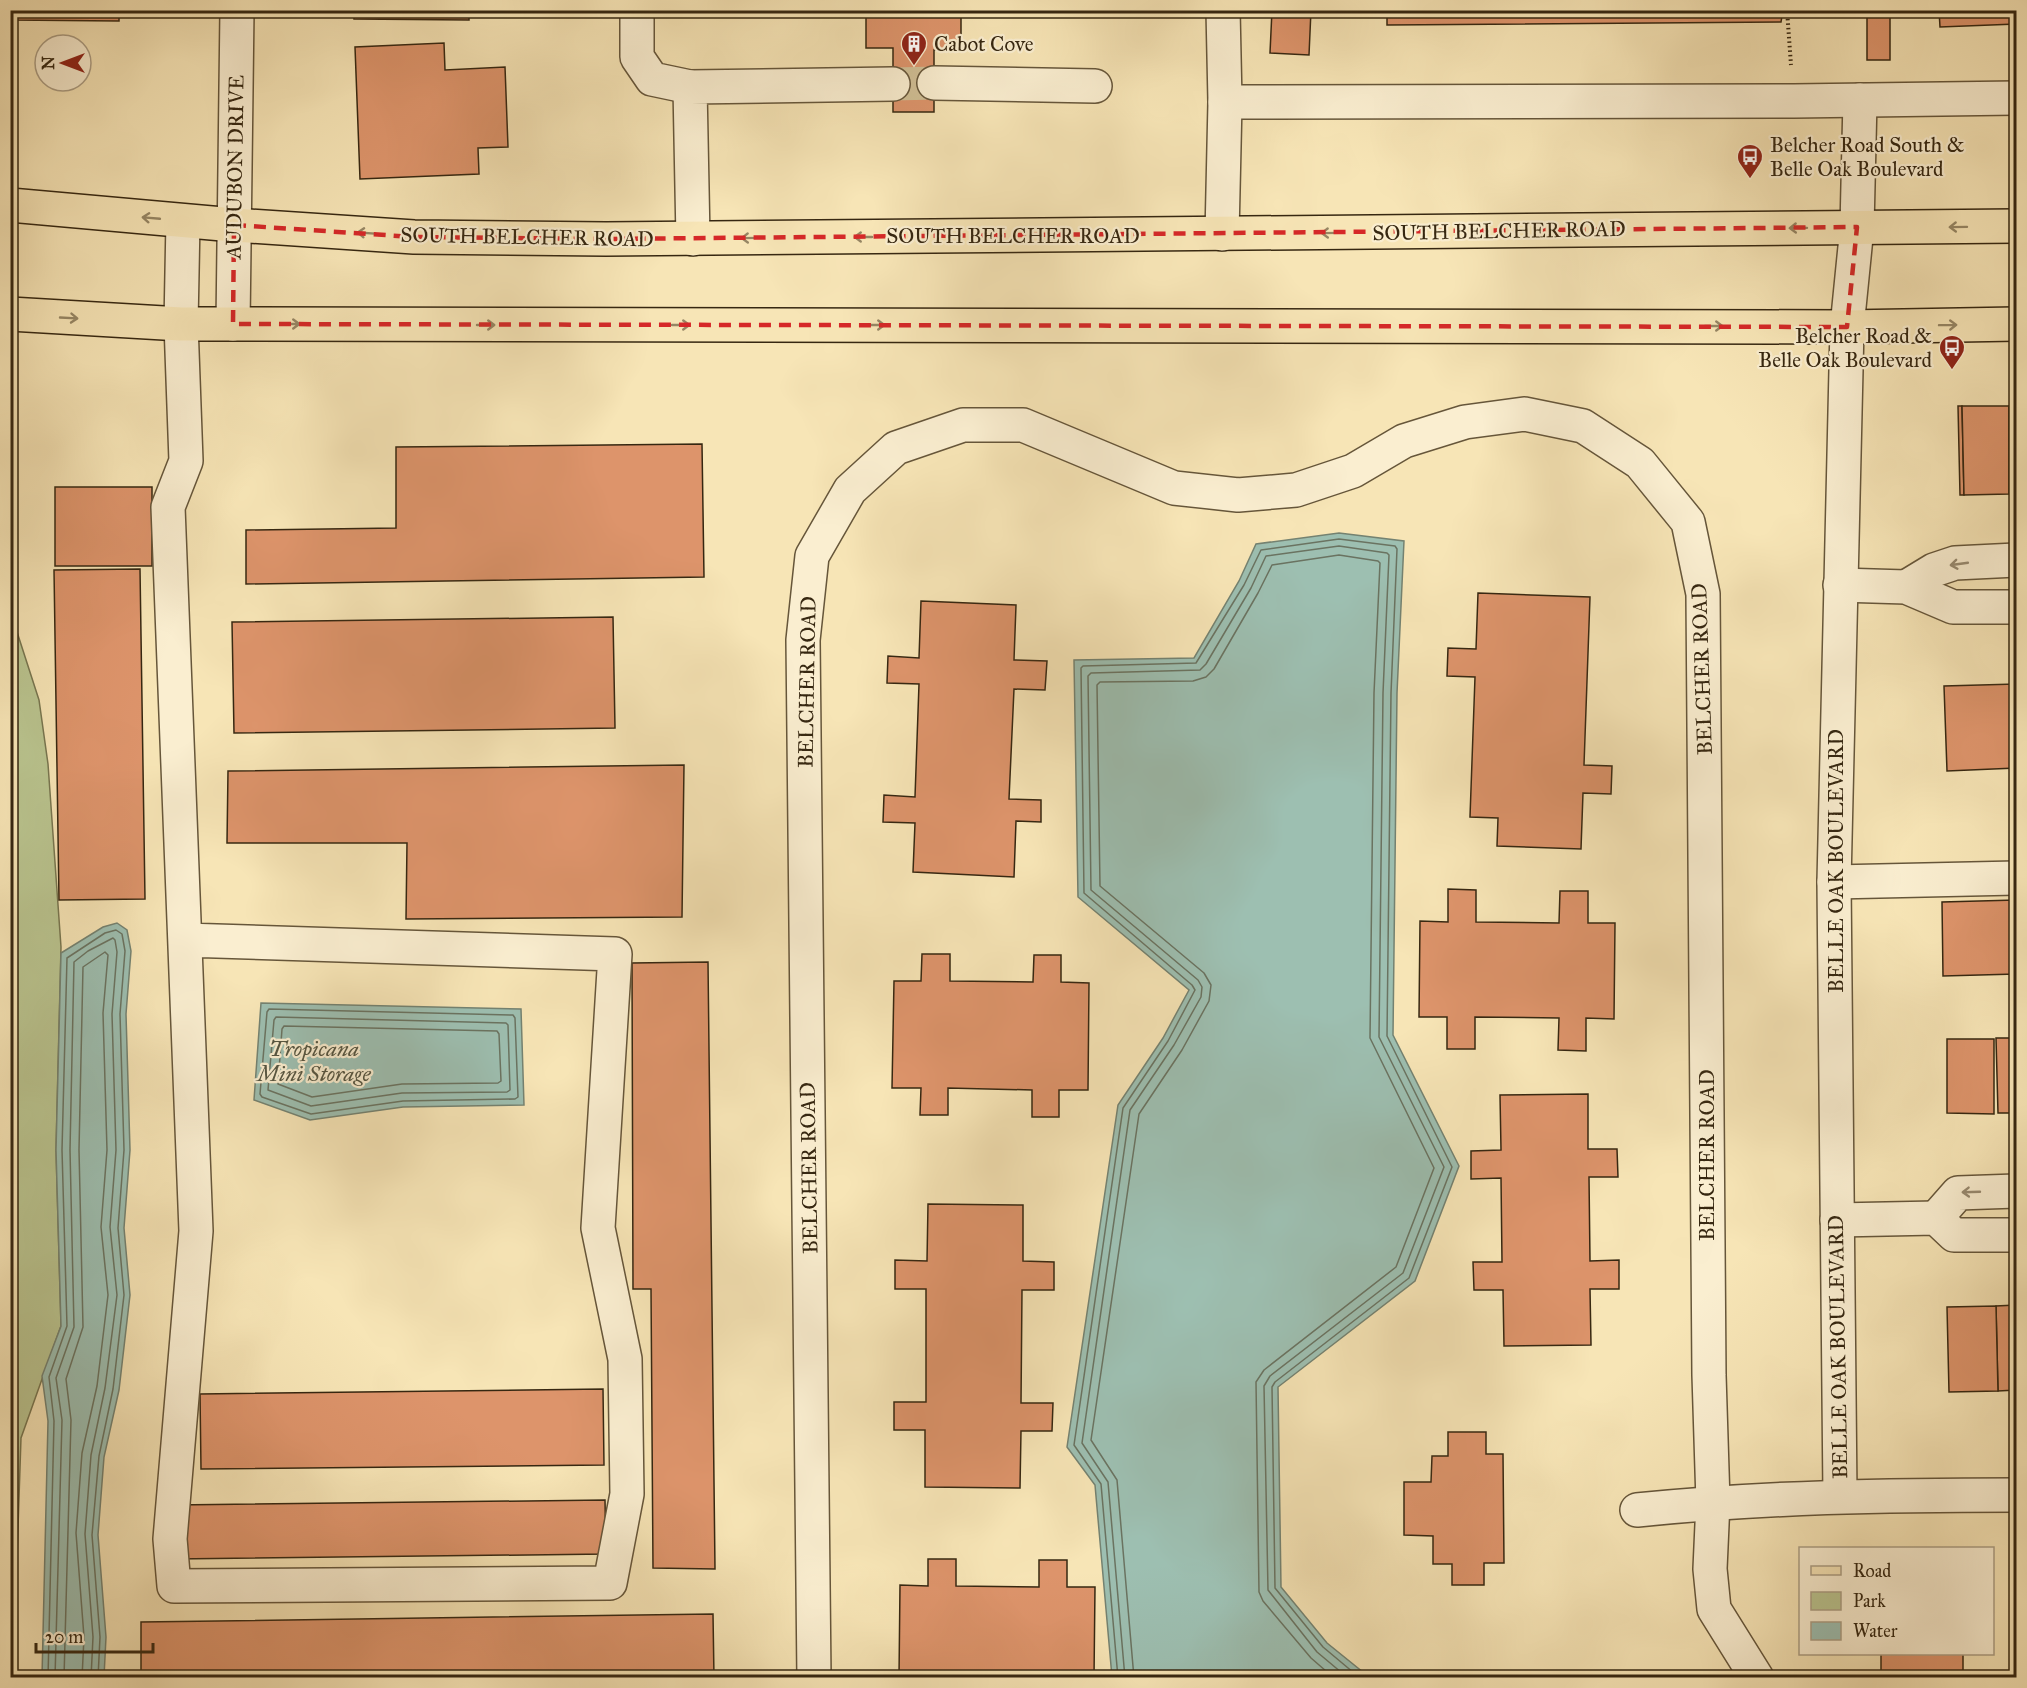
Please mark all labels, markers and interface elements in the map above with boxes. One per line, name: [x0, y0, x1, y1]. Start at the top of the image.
building icon: Cabot Cove: [899, 29, 929, 67]
place label: Cabot Cove: [934, 31, 1034, 57]
north arrow: [33, 33, 93, 93]
text: N: [39, 56, 58, 70]
street label: AUDUBON DRIVE: [220, 75, 250, 260]
place label: Belcher Road South & Belle Oak Boulevard: [1770, 132, 1965, 182]
bus stop icon: Belcher Road South & Belle Oak Boulevard: [1735, 142, 1765, 180]
one-way arrow: [141, 212, 161, 223]
street label: SOUTH BELCHER ROAD: [1372, 216, 1626, 246]
one-way arrow: [1949, 221, 1969, 232]
street label: SOUTH BELCHER ROAD: [400, 222, 654, 252]
one-way arrow: [1789, 222, 1809, 234]
street label: SOUTH BELCHER ROAD: [886, 223, 1140, 249]
one-way arrow: [1321, 227, 1341, 239]
one-way arrow: [356, 228, 376, 239]
one-way arrow: [853, 231, 873, 243]
one-way arrow: [740, 232, 760, 244]
one-way arrow: [58, 312, 78, 323]
one-way arrow: [281, 318, 301, 330]
one-way arrow: [476, 319, 496, 331]
one-way arrow: [671, 319, 691, 331]
one-way arrow: [866, 319, 886, 331]
one-way arrow: [1937, 319, 1957, 331]
one-way arrow: [1703, 320, 1723, 332]
place label: Belcher Road & Belle Oak Boulevard: [1758, 323, 1932, 373]
bus stop icon: Belcher Road & Belle Oak Boulevard: [1937, 333, 1967, 371]
one-way arrow: [1949, 558, 1969, 569]
street label: BELCHER ROAD: [1686, 583, 1718, 755]
street label: BELCHER ROAD: [793, 596, 821, 768]
street label: BELLE OAK BOULEVARD: [1823, 729, 1849, 993]
water label: Tropicana Mini Storage: [255, 1035, 372, 1087]
street label: BELCHER ROAD: [1694, 1069, 1720, 1241]
street label: BELCHER ROAD: [795, 1082, 823, 1254]
one-way arrow: [1961, 1187, 1981, 1198]
street label: BELLE OAK BOULEVARD: [1823, 1215, 1853, 1479]
legend: [1799, 1547, 1994, 1655]
text: Road: [1853, 1560, 1891, 1582]
text: Park: [1853, 1590, 1886, 1612]
scale bar: [36, 1616, 153, 1654]
text: Water: [1853, 1620, 1898, 1642]
text: 20 m: [45, 1626, 83, 1648]

